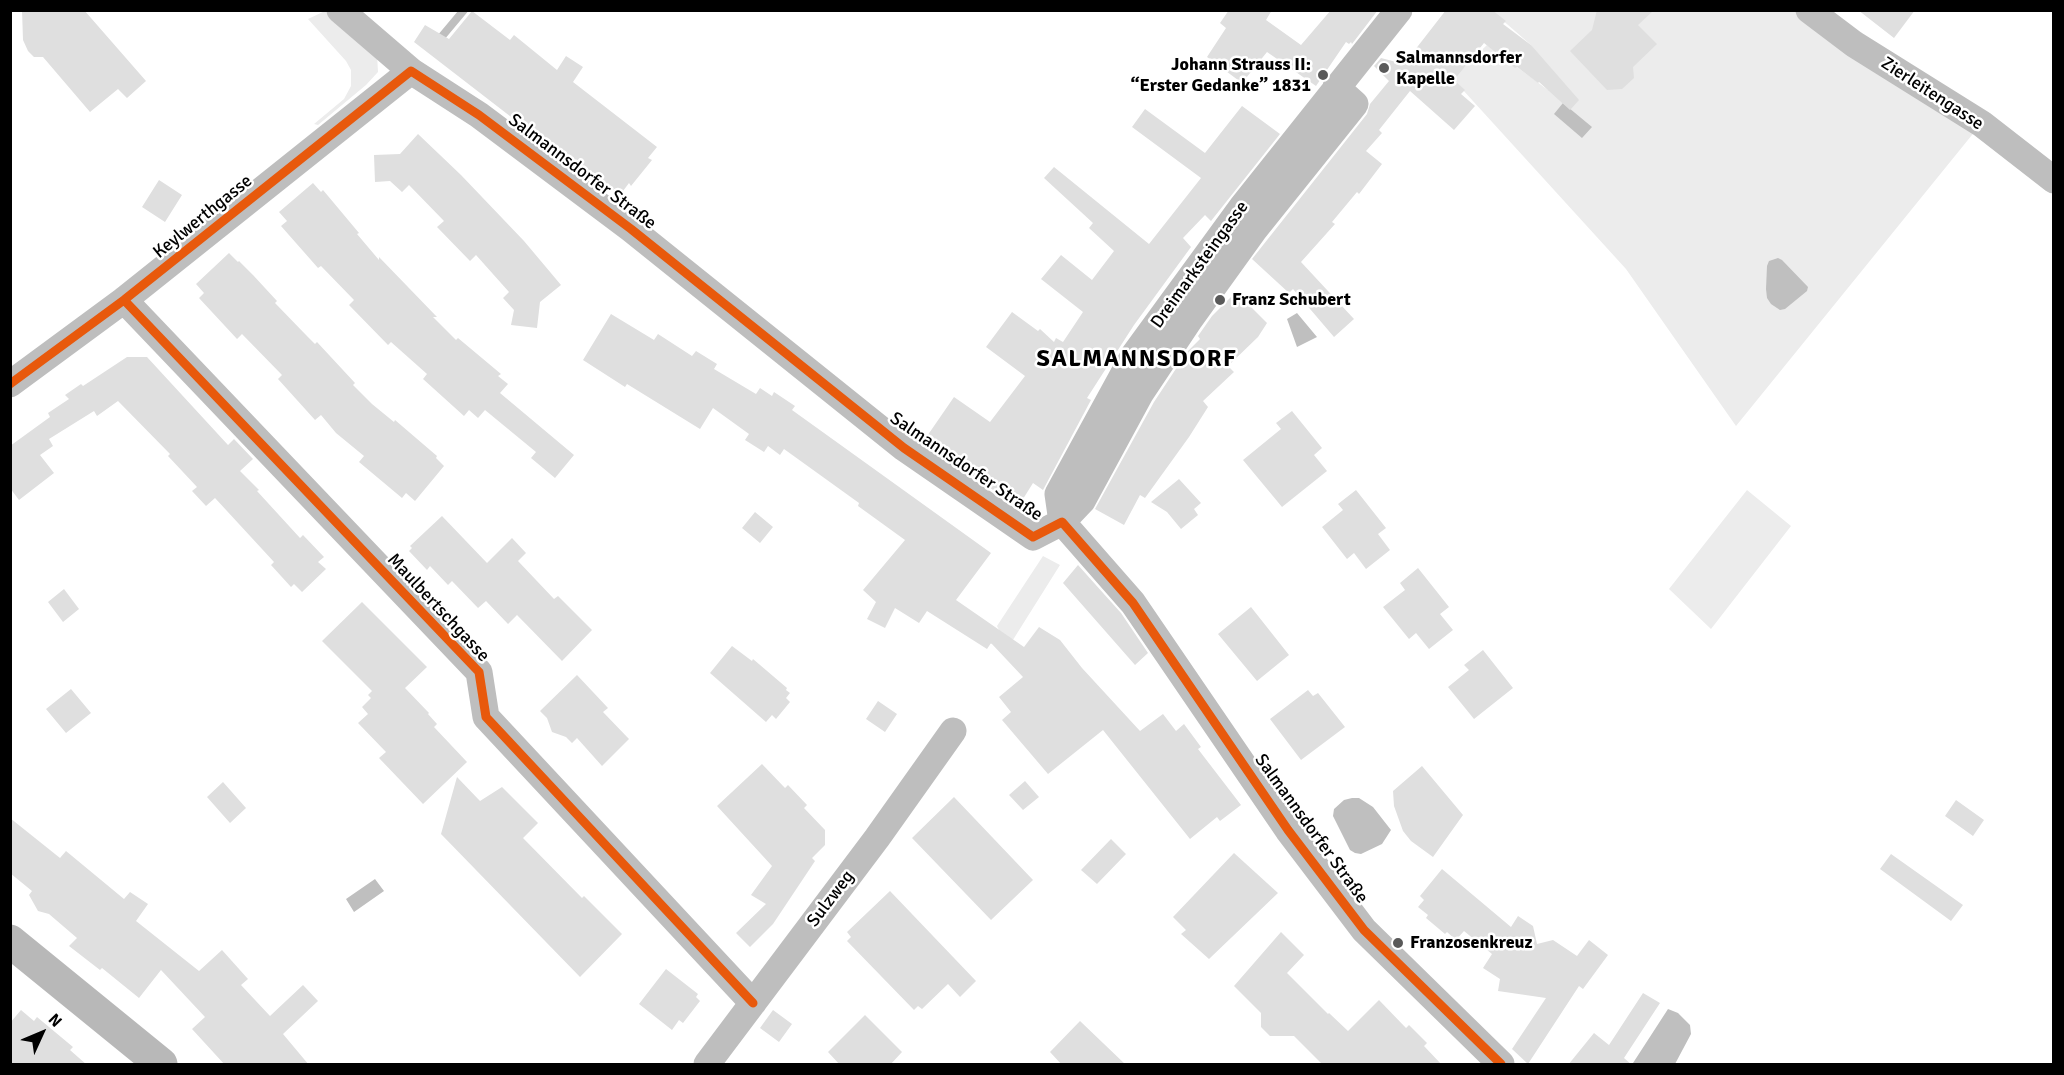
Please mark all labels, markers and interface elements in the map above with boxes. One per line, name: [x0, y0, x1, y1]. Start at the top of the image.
place label: Salmannsdorfer Kapelle: [1396, 47, 1522, 90]
street label: Zierleitengasse: [1877, 53, 1987, 135]
place label: Johann Strauss II: “Erster Gedanke” 1831: [1130, 54, 1311, 97]
marker: Salmannsdorfer Kapelle: [1377, 61, 1391, 75]
marker: Johann Strauss II: “Erster Gedanke” 1831: [1316, 68, 1330, 82]
street label: Salmannsdorfer Straße: [504, 109, 660, 235]
street label: Keylwerthgasse: [149, 171, 257, 263]
street label: Dreimarksteingasse: [1147, 197, 1253, 333]
place label: Franz Schubert: [1232, 289, 1351, 311]
marker: Franz Schubert: [1213, 293, 1227, 307]
district label: SALMANNSDORF: [1037, 346, 1237, 374]
street label: Salmannsdorfer Straße: [886, 408, 1046, 526]
street label: Maulbertschgasse: [382, 549, 494, 667]
street label: Salmannsdorfer Straße: [1250, 750, 1372, 908]
street label: Sulzweg: [803, 867, 859, 931]
place label: Franzosenkreuz: [1410, 932, 1533, 954]
marker: Franzosenkreuz: [1391, 936, 1405, 950]
north arrow: [12, 1003, 72, 1063]
text: N: [44, 1010, 66, 1031]

